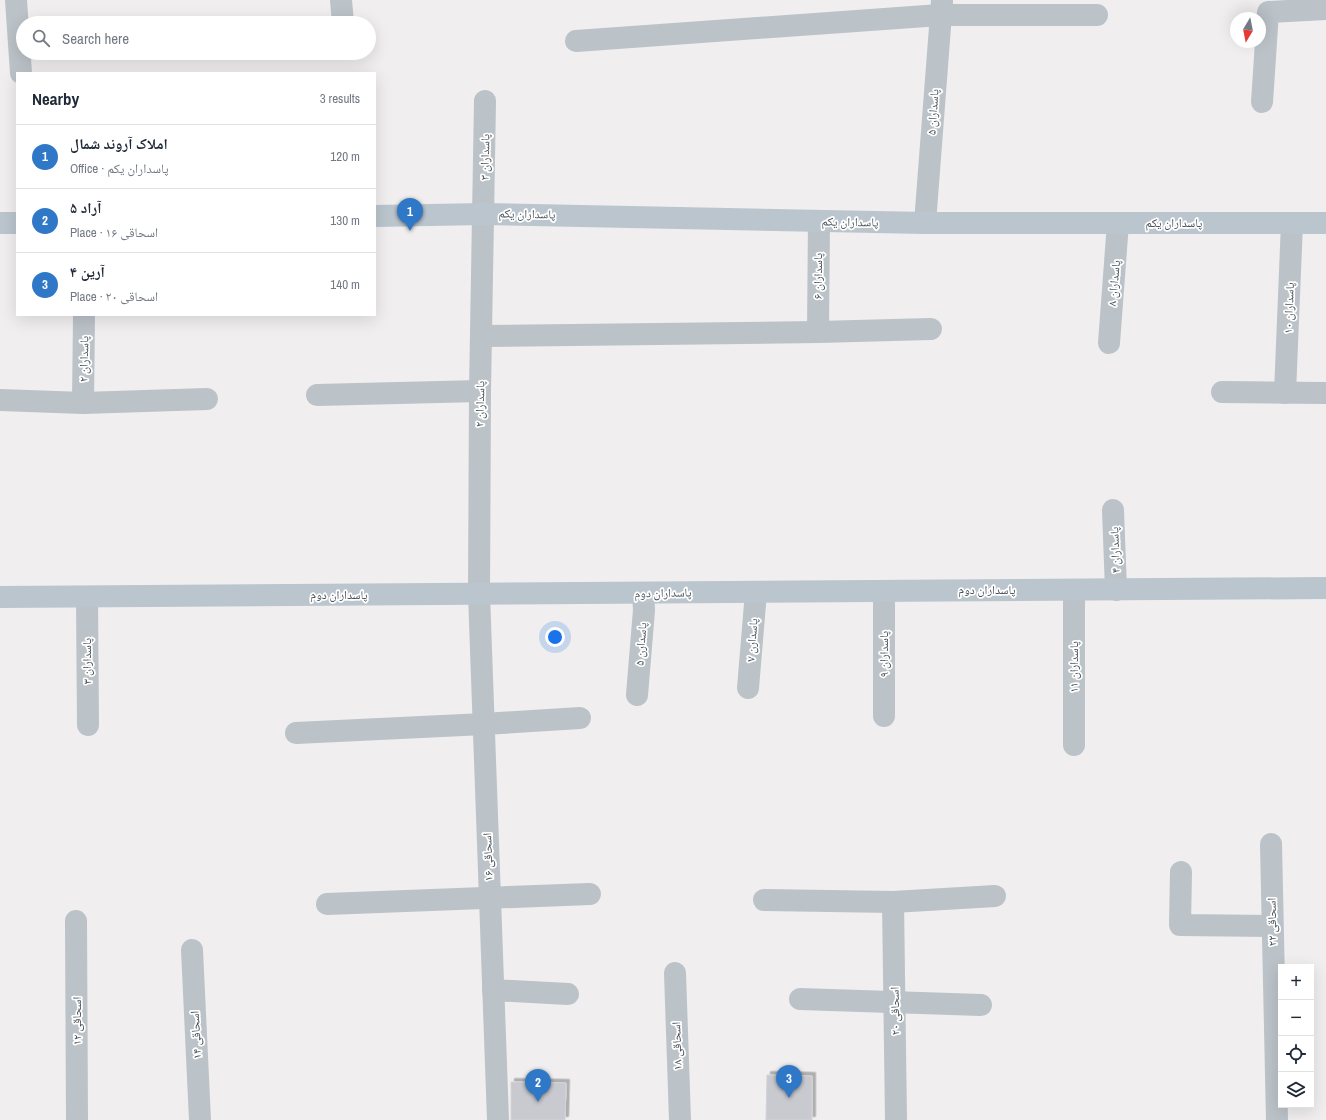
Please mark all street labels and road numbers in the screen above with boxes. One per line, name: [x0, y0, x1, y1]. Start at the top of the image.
street label: پاسداران ۵: [923, 88, 943, 136]
street label: پاسداران ۳: [477, 133, 493, 180]
street label: پاسداران یکم: [498, 206, 556, 223]
street label: پاسداران یکم: [821, 214, 879, 231]
street label: پاسداران یکم: [1146, 215, 1203, 231]
street label: پاسداران ۶: [810, 252, 826, 299]
street label: پاسداران ۸: [1104, 259, 1124, 307]
street label: پاسداران ۱۰: [1280, 281, 1298, 334]
street label: پاسداران ۲: [76, 335, 92, 382]
street label: پاسداران ۲: [472, 380, 488, 427]
street label: پاسداران ۴: [1106, 526, 1124, 573]
street label: پاسداران دوم: [958, 582, 1016, 598]
street label: پاسداران دوم: [634, 584, 692, 601]
street label: پاسداران دوم: [310, 587, 368, 603]
street label: پاسدارن ۷: [743, 617, 762, 662]
street label: پاسدارن ۵: [632, 621, 651, 666]
street label: پاسداران ۹: [876, 630, 892, 677]
street label: پاسداران ۳: [79, 637, 95, 684]
street label: پاسداران ۱۱: [1066, 641, 1082, 693]
street label: اسحاقی ۱۶: [479, 832, 497, 882]
street label: اسحاقی ۲۲: [1264, 897, 1280, 946]
street label: اسحاقی ۲۰: [887, 986, 903, 1035]
street label: اسحاقی ۱۲: [69, 997, 85, 1045]
street label: اسحاقی ۱۴: [187, 1010, 205, 1060]
street label: اسحاقی ۱۸: [668, 1021, 686, 1071]

